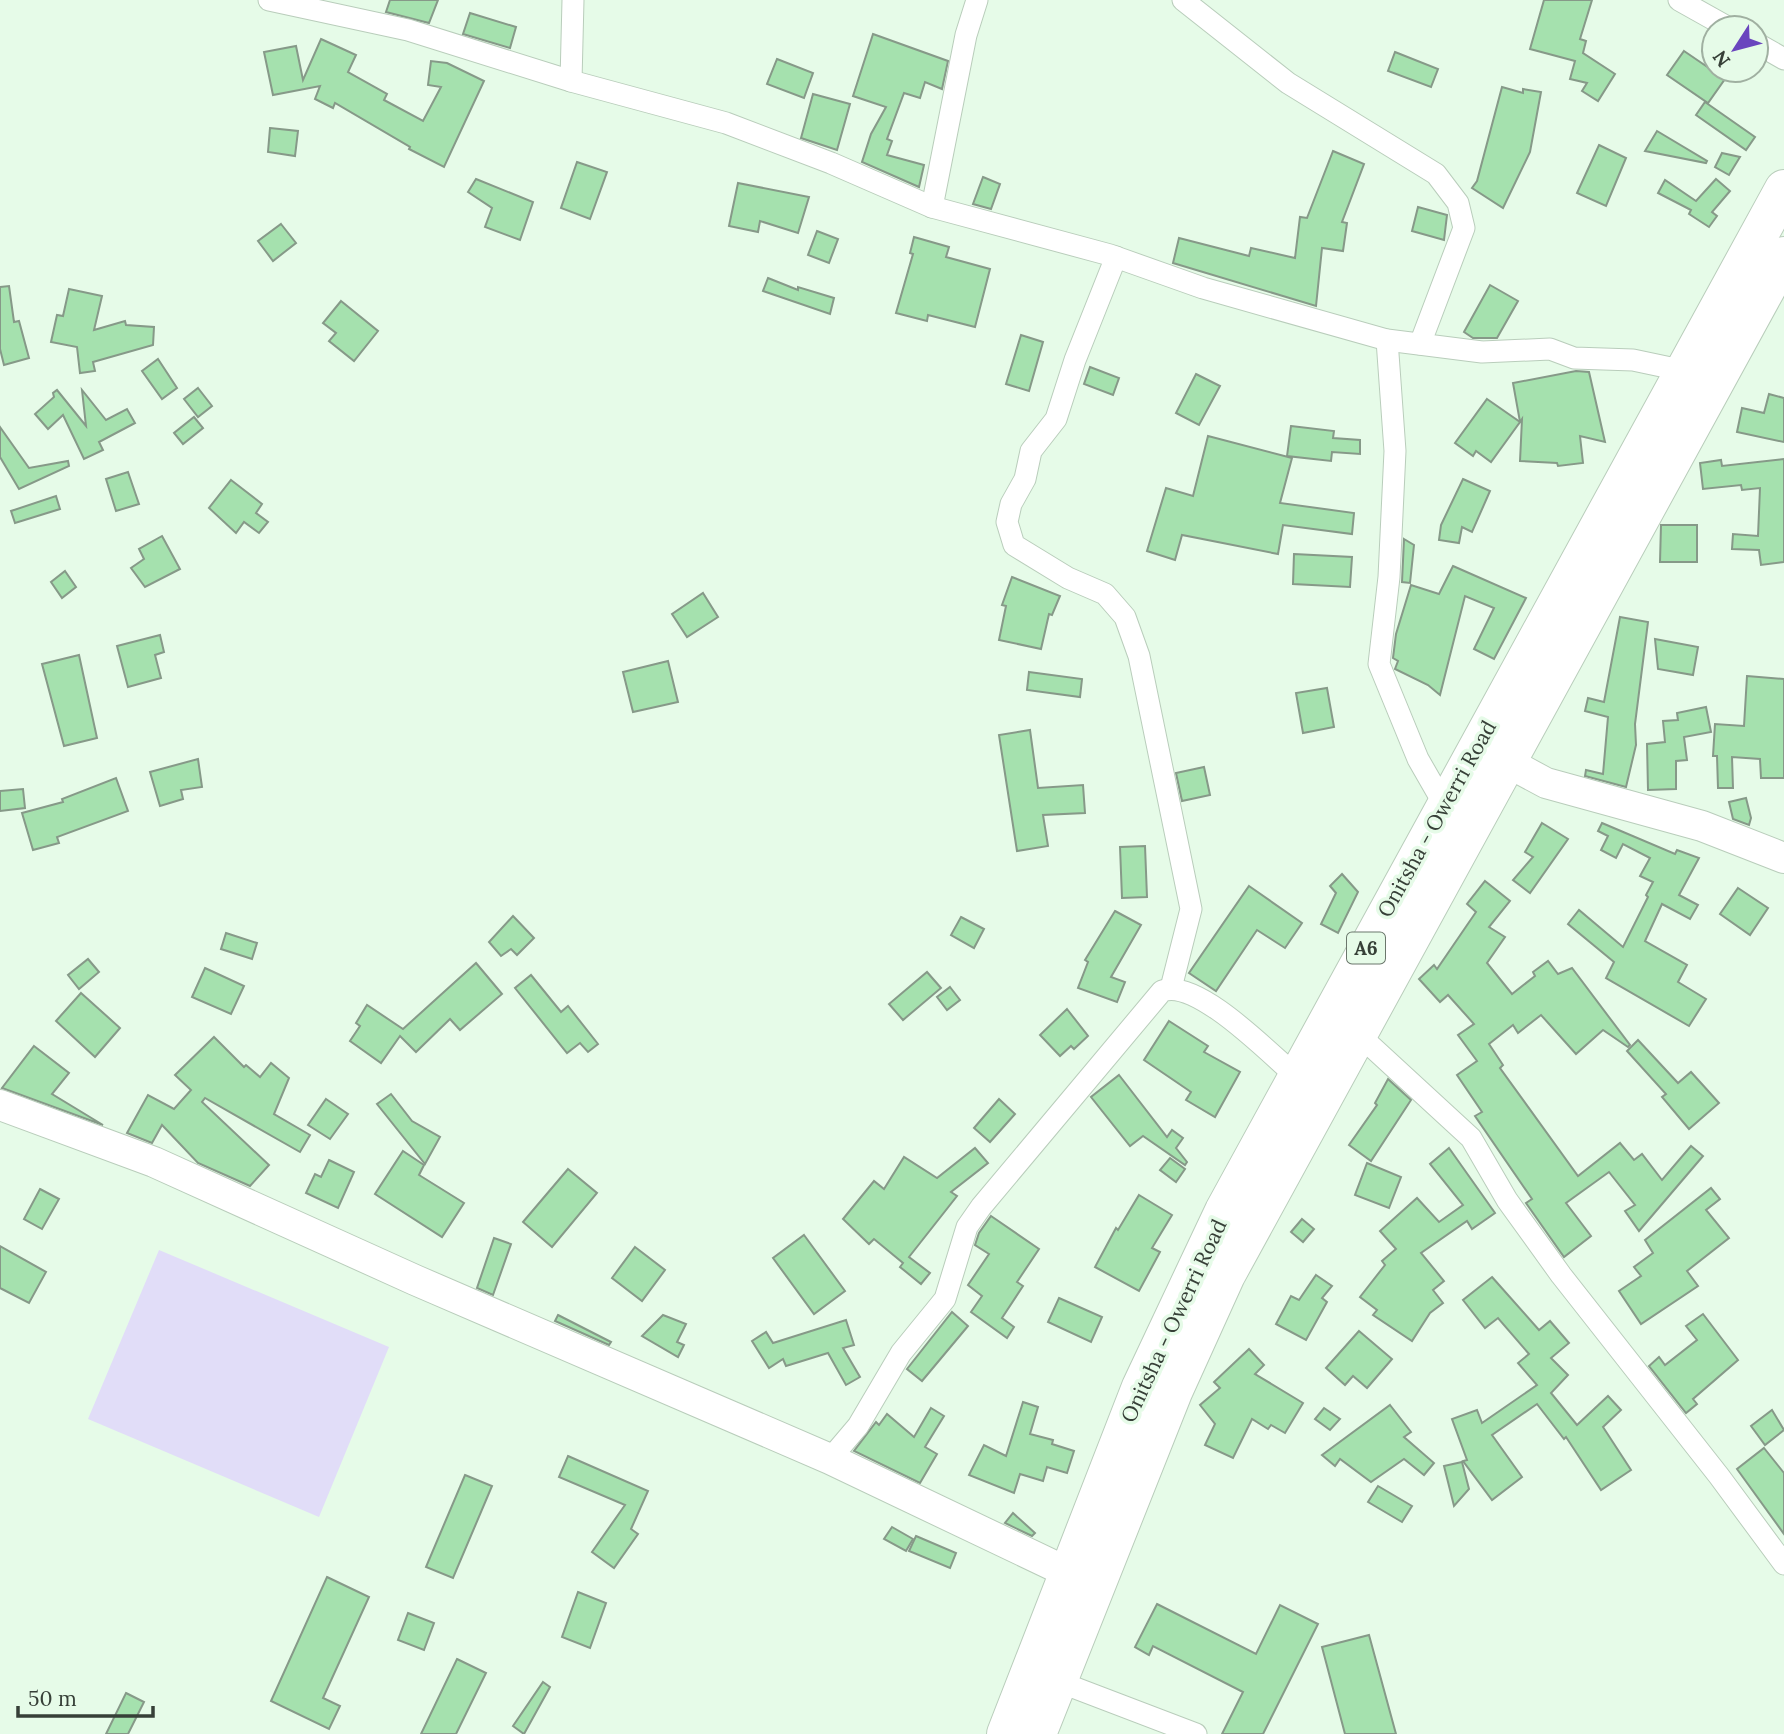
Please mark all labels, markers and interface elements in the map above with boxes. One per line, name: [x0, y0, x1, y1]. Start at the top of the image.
north arrow: [1700, 14, 1770, 84]
text: N: [1707, 46, 1735, 72]
street label: Onitsha - Owerri Road: [1371, 715, 1502, 922]
road number: A6: [1347, 932, 1385, 964]
street label: Onitsha - Owerri Road: [1115, 1215, 1233, 1427]
scale bar: [18, 1674, 152, 1718]
text: 50 m: [28, 1685, 77, 1712]

